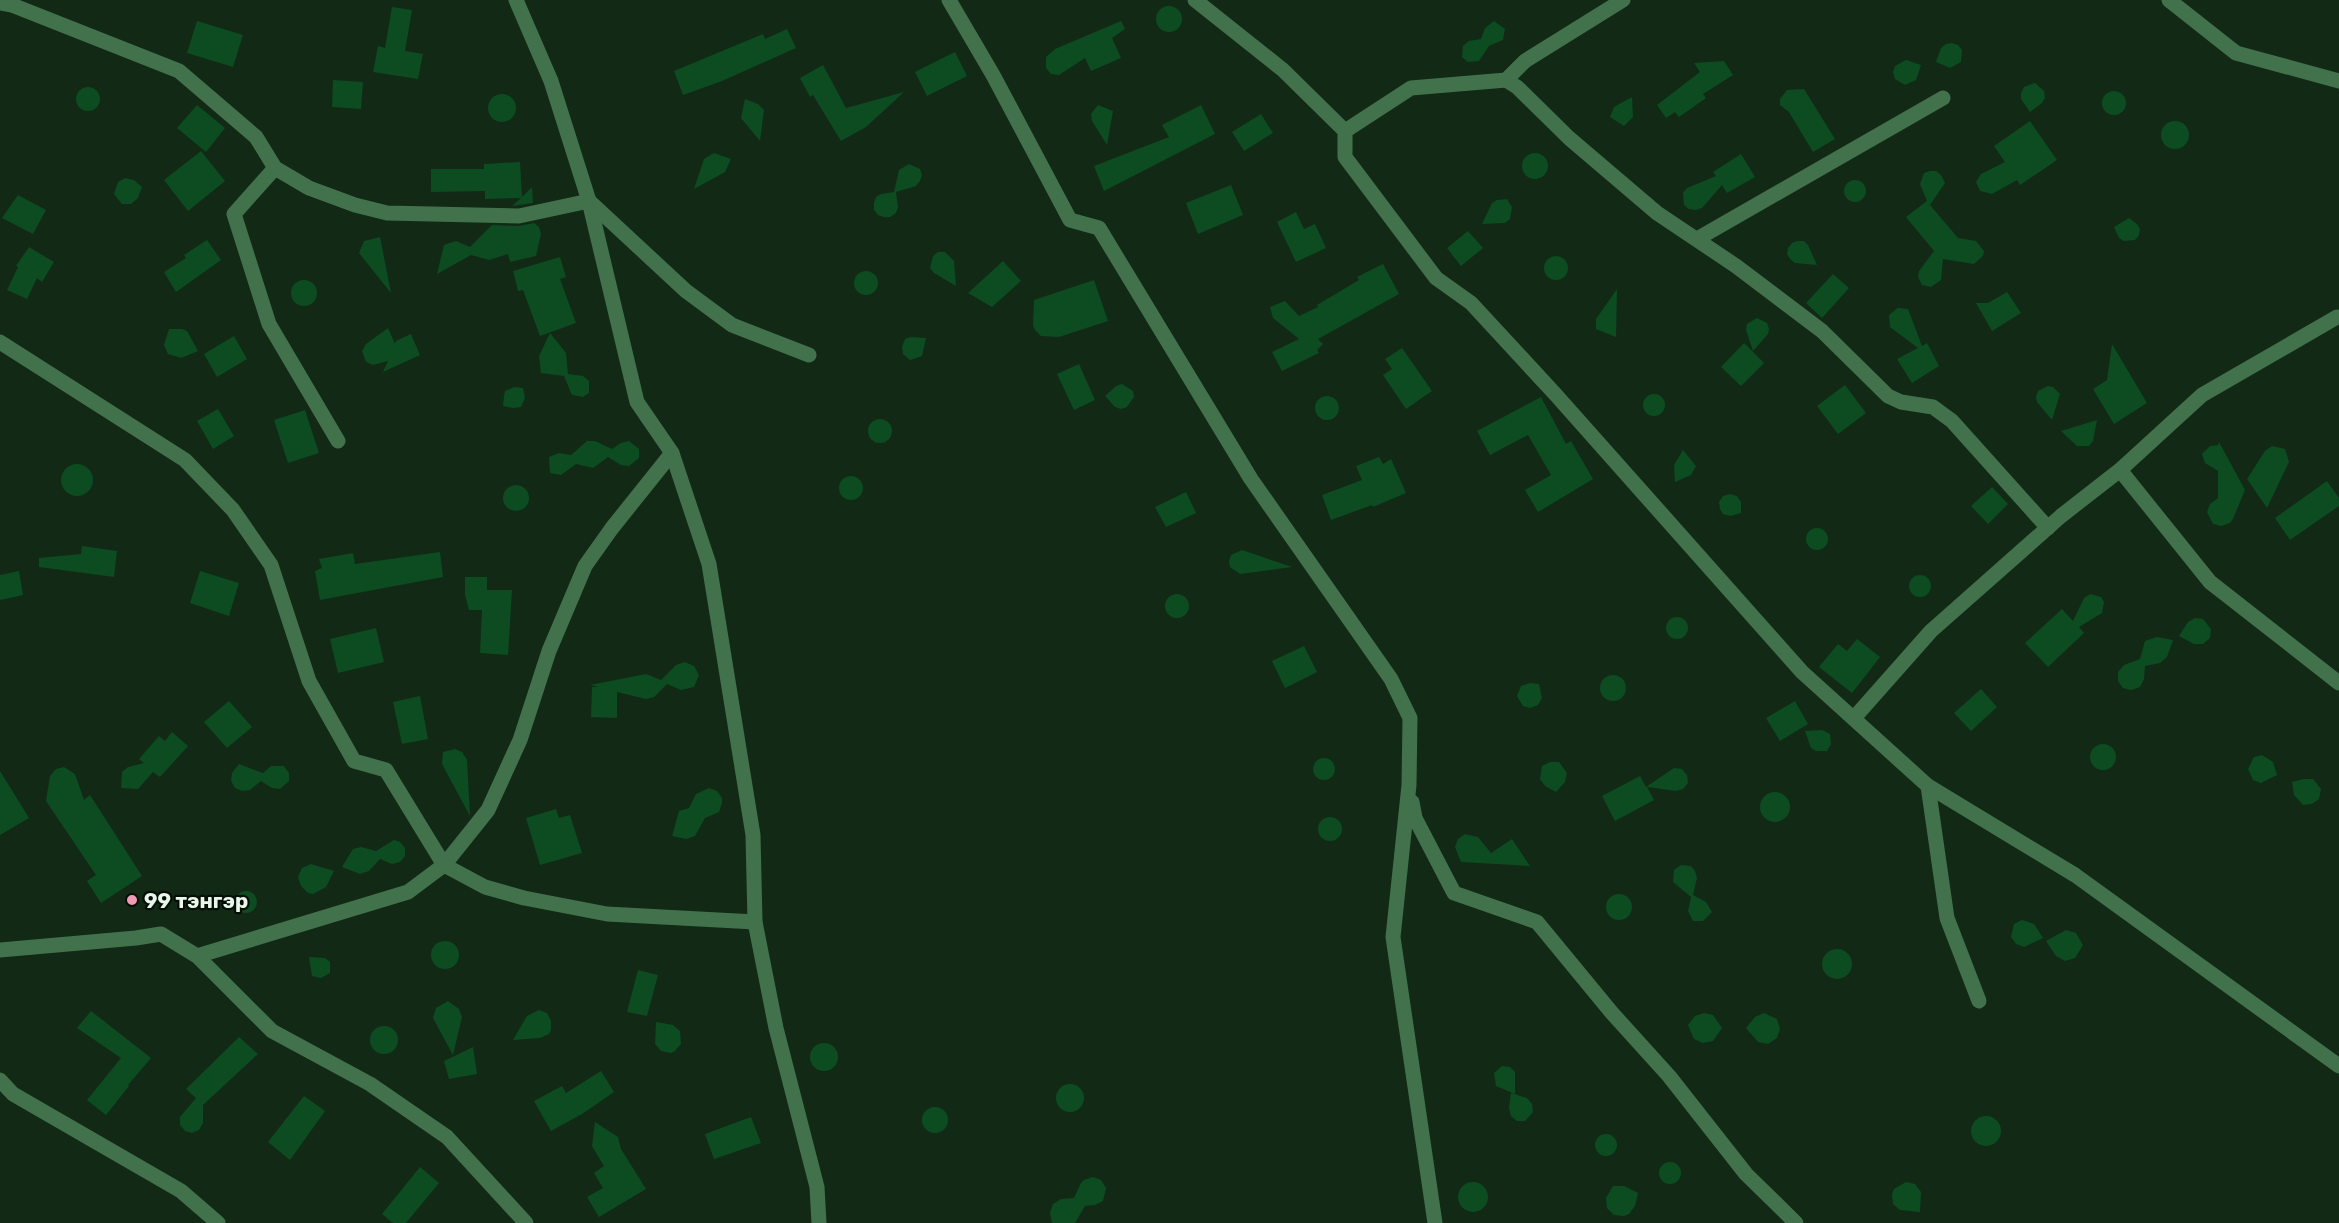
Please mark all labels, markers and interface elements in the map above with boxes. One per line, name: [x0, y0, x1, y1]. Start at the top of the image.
place label: 99 тэнгэр: [144, 888, 248, 913]
marker: 99 тэнгэр: [125, 893, 139, 907]

